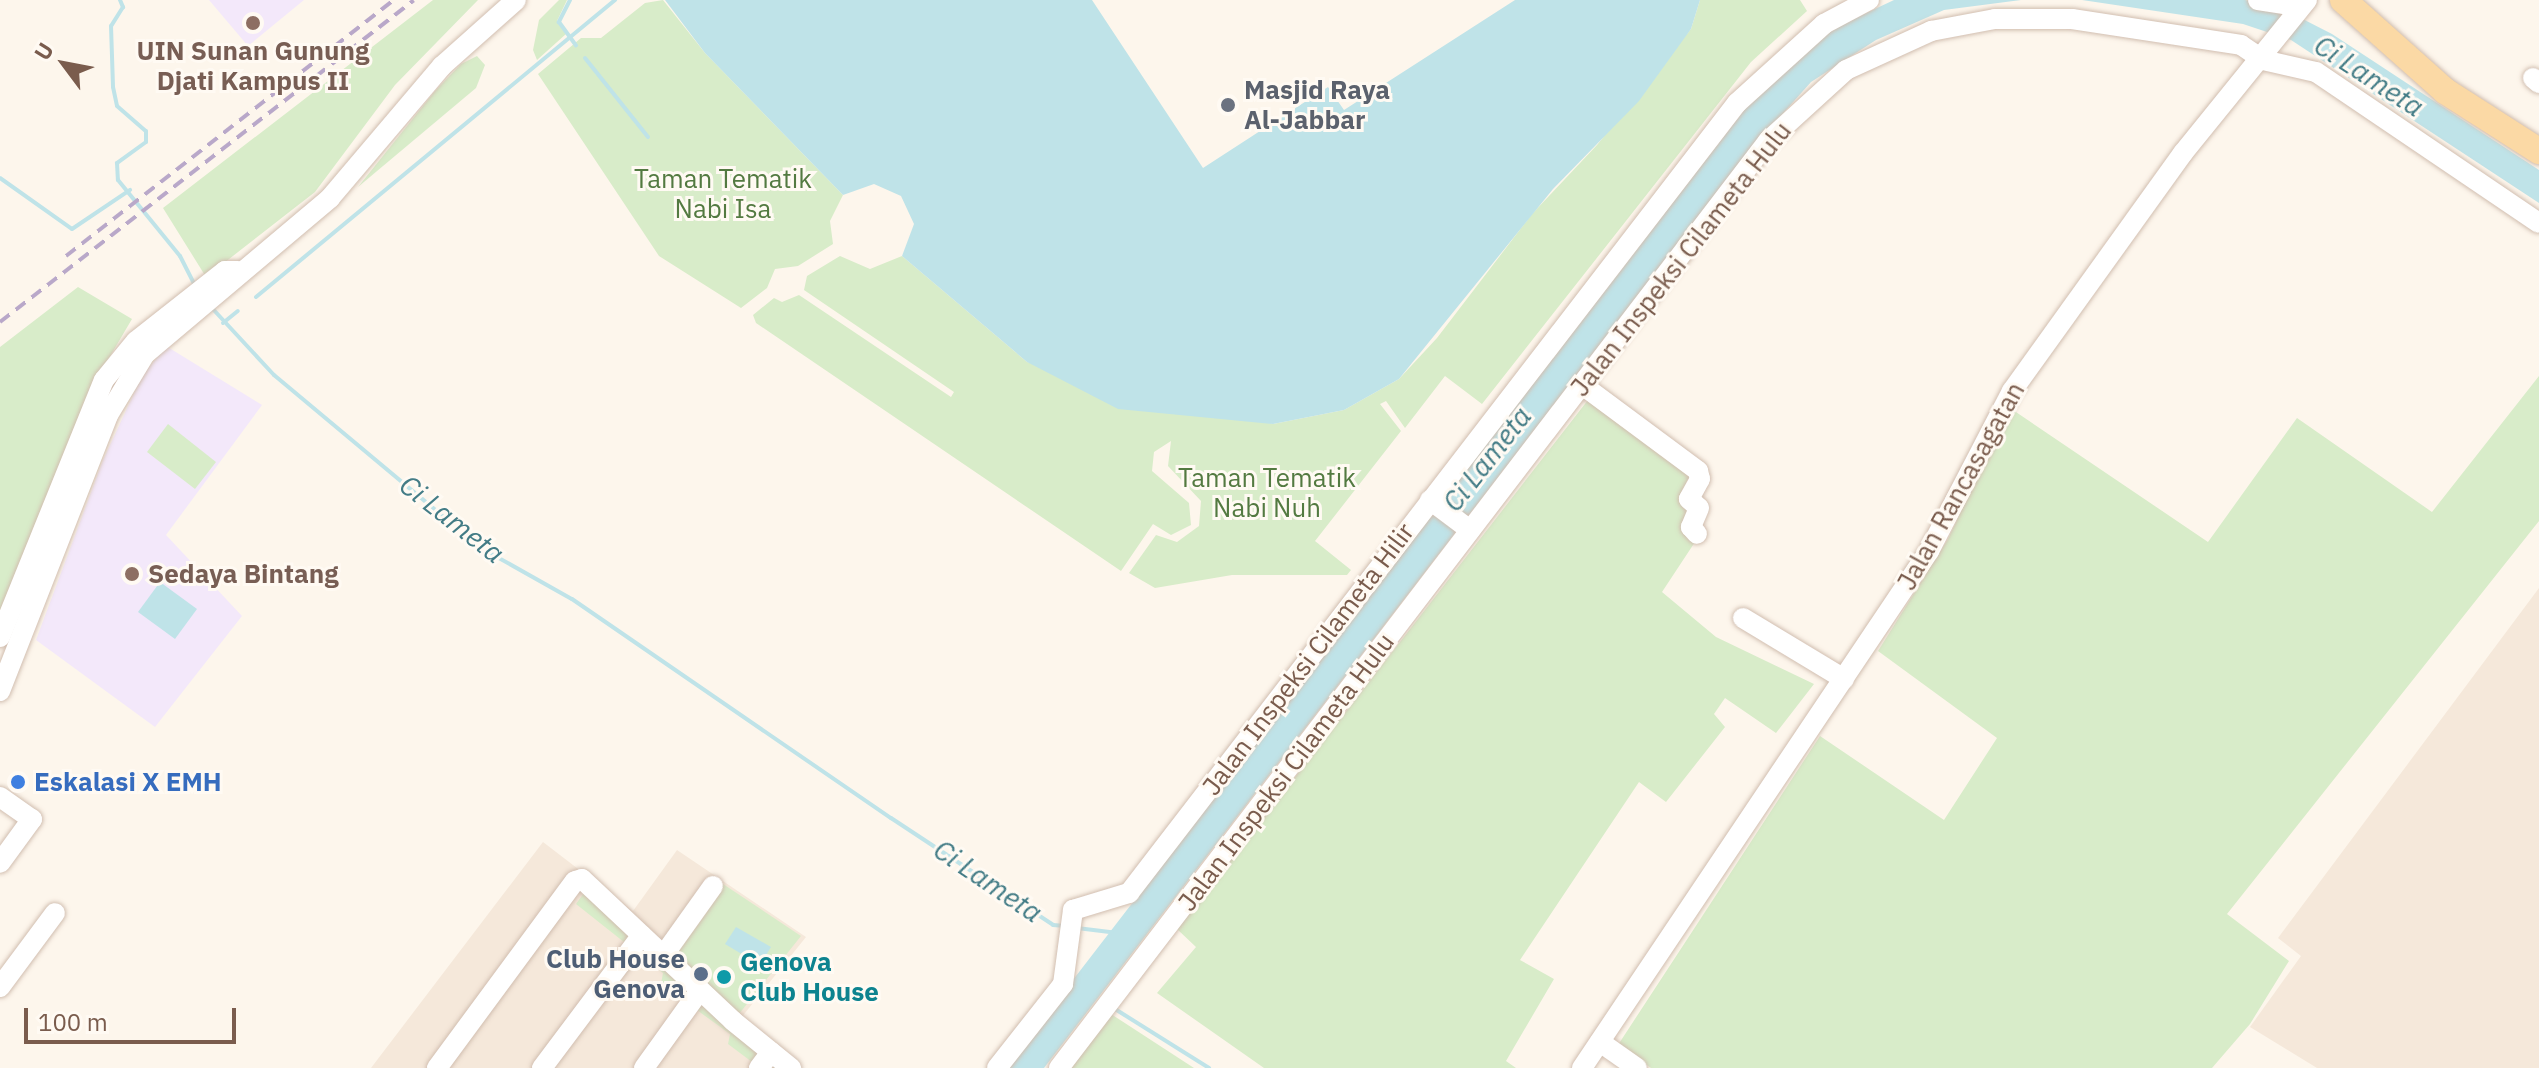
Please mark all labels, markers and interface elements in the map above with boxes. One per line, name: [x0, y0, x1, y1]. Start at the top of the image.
marker: UIN Sunan Gunung Djati Kampus II: [244, 14, 262, 32]
north arrow: [24, 24, 104, 104]
water label: Ci Lameta: [2308, 28, 2430, 124]
place label: UIN Sunan Gunung Djati Kampus II: [137, 35, 369, 96]
text: U: [27, 37, 60, 65]
place label: Masjid Raya Al-Jabbar: [1244, 74, 1390, 136]
marker: Masjid Raya Al-Jabbar: [1219, 96, 1237, 114]
street label: Jalan Inspeksi Cilameta Hulu: [1564, 116, 1798, 402]
park label: Taman Tematik Nabi Isa: [634, 163, 812, 224]
street label: Jalan Rancasagatan: [1891, 377, 2031, 595]
water label: Ci Lameta: [1436, 400, 1538, 518]
park label: Taman Tematik Nabi Nuh: [1178, 462, 1356, 524]
water label: Ci Lameta: [393, 468, 511, 570]
street label: Jalan Inspeksi Cilameta Hilir: [1195, 517, 1421, 801]
place label: Sedaya Bintang: [148, 558, 339, 590]
marker: Sedaya Bintang: [123, 565, 141, 583]
street label: Jalan Inspeksi Cilameta Hulu: [1171, 627, 1401, 917]
place label: Eskalasi X EMH: [34, 766, 222, 798]
marker: Eskalasi X EMH: [9, 773, 27, 791]
water label: Ci Lameta: [927, 833, 1049, 929]
place label: Club House Genova: [546, 943, 685, 1004]
place label: Genova Club House: [740, 946, 879, 1008]
marker: Club House Genova: [692, 965, 710, 983]
marker: Genova Club House: [715, 968, 733, 986]
scale bar: [28, 992, 240, 1042]
text: 100 m: [38, 1006, 108, 1038]

